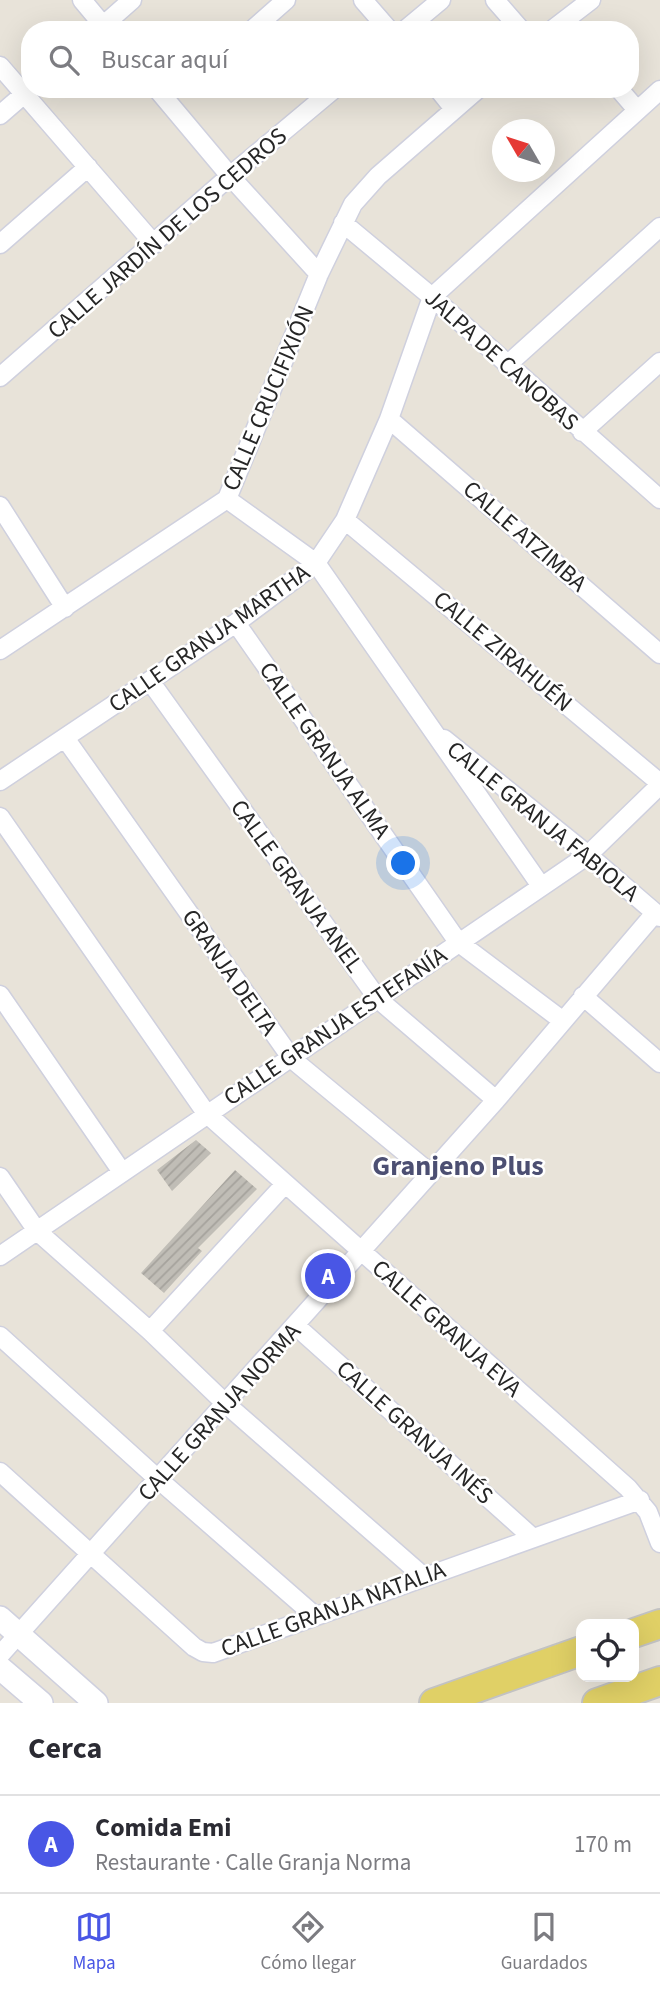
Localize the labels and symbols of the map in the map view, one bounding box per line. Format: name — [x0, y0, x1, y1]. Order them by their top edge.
street label: CALLE JARDÍN DE LOS CEDROS — [40, 119, 295, 347]
north arrow — [492, 119, 555, 182]
street label: JALPA DE CANOBAS — [417, 281, 587, 439]
street label: CALLE CRUCIFIXIÓN — [214, 300, 323, 496]
street label: CALLE ATZIMBA — [455, 472, 595, 600]
street label: CALLE GRANJA MARTHA — [101, 555, 317, 721]
street label: CALLE ZIRAHUÉN — [425, 582, 580, 720]
street label: CALLE GRANJA ALMA — [250, 655, 399, 846]
street label: CALLE GRANJA FABIOLA — [439, 733, 647, 910]
street label: CALLE GRANJA ANEL — [222, 792, 372, 980]
your location — [386, 846, 420, 880]
street label: GRANJA DELTA — [173, 902, 286, 1043]
street label: CALLE GRANJA ESTEFANÍA — [216, 938, 454, 1114]
district label: Granjeno Plus — [372, 1146, 544, 1186]
pin: A — [305, 1250, 351, 1302]
street label: CALLE GRANJA EVA — [364, 1251, 530, 1405]
street label: CALLE GRANJA NORMA — [130, 1315, 309, 1509]
street label: CALLE GRANJA INÉS — [328, 1352, 501, 1513]
street label: CALLE GRANJA NATALIA — [216, 1553, 450, 1666]

